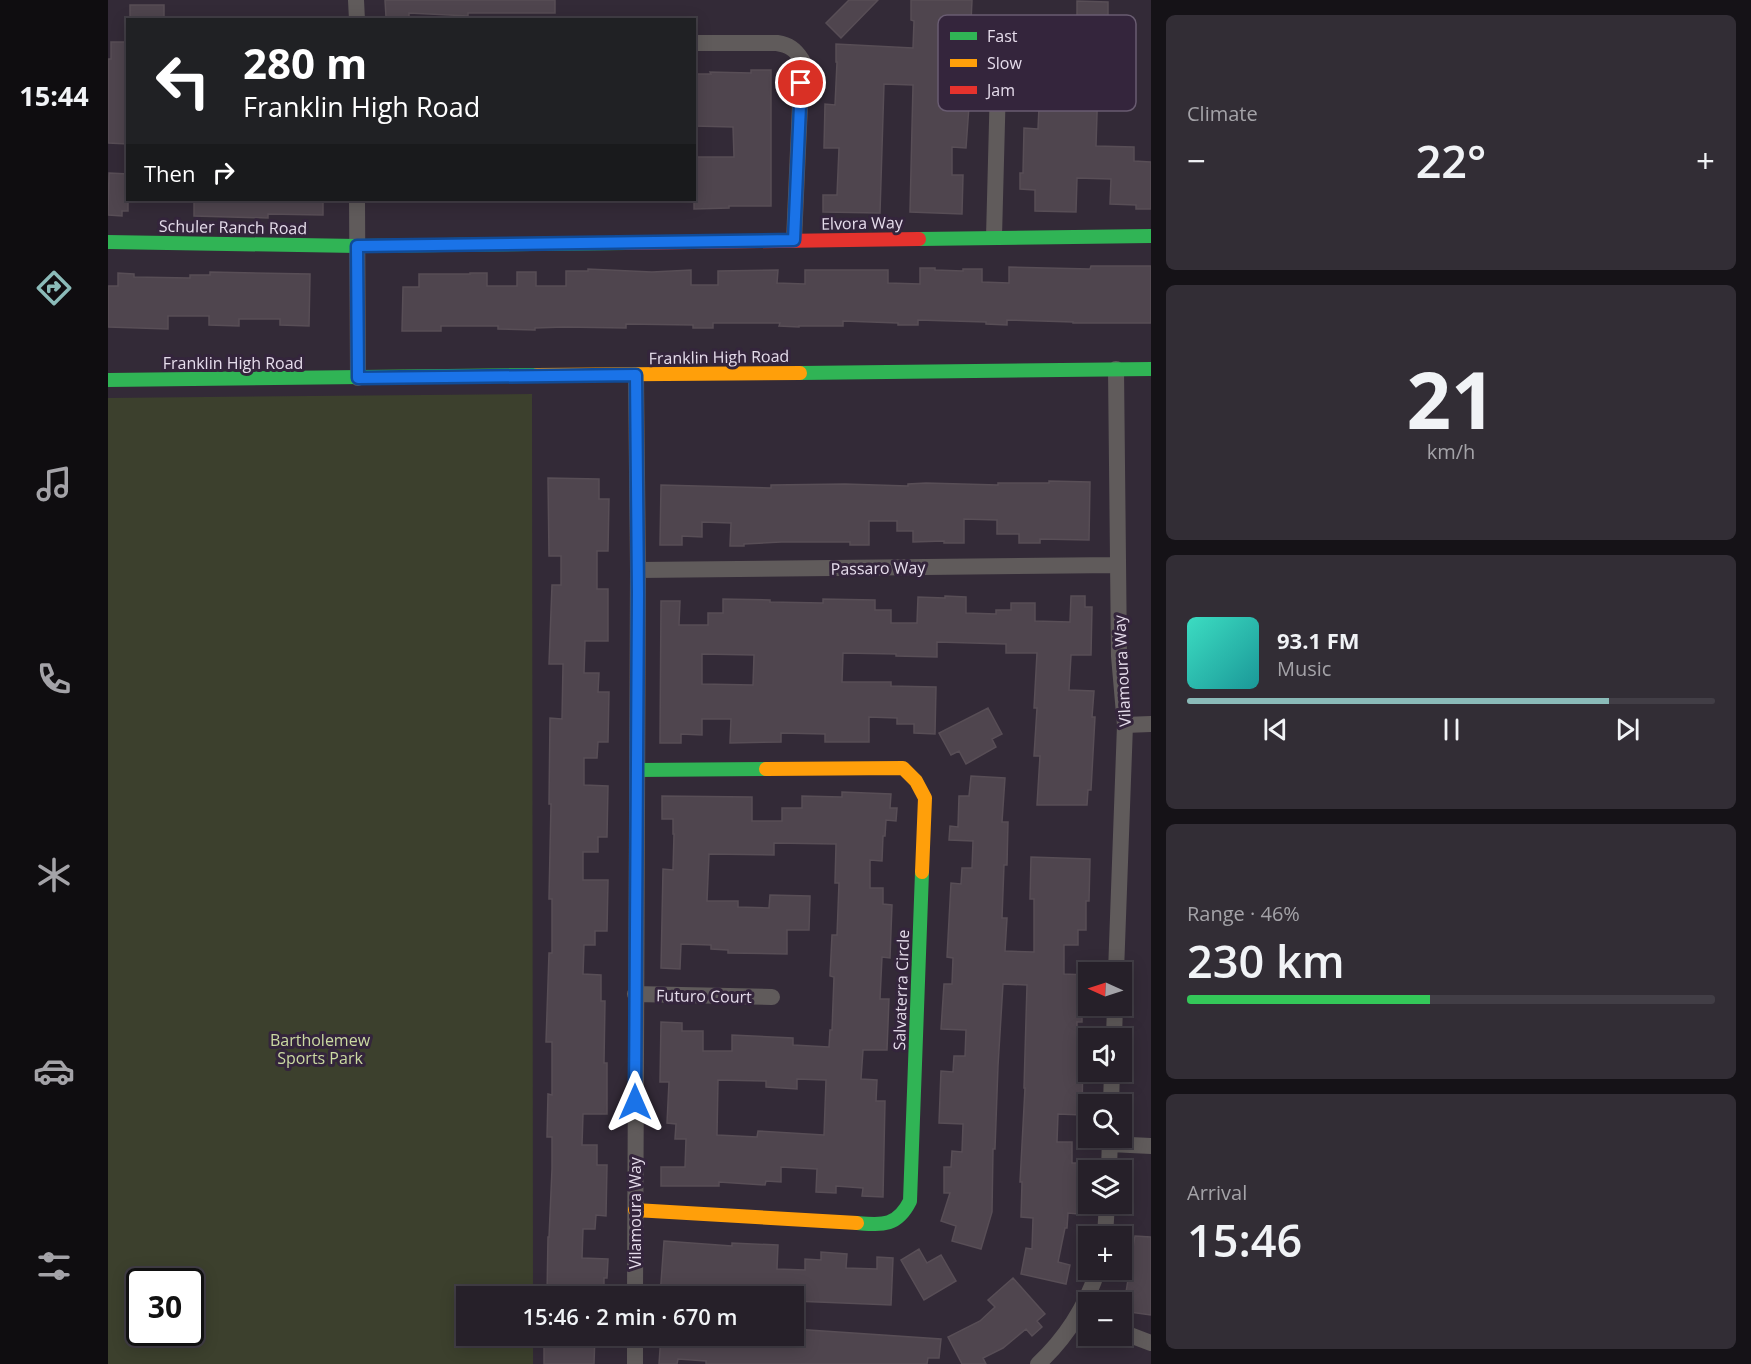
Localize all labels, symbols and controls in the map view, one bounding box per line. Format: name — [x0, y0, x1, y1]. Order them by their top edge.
legend — [938, 15, 1136, 111]
text: Fast — [987, 25, 1018, 47]
text: 280 m — [243, 34, 367, 91]
icon: left — [144, 42, 222, 120]
text: Slow — [987, 52, 1022, 74]
pin — [775, 57, 826, 108]
icon: arrive — [784, 66, 817, 99]
text: 15:44 — [19, 77, 89, 114]
text: Jam — [985, 79, 1015, 101]
text: Franklin High Road — [243, 88, 480, 125]
text: Climate — [1187, 100, 1258, 127]
text: 22° — [1416, 130, 1486, 191]
text: − — [1187, 138, 1206, 183]
text: + — [1696, 138, 1715, 183]
icon: right — [207, 156, 240, 189]
text: Then — [144, 158, 195, 188]
street label: Elvora Way — [821, 211, 904, 235]
street label: Schuler Ranch Road — [159, 215, 307, 239]
icon: directions — [33, 267, 75, 309]
street label: Franklin High Road — [649, 345, 789, 369]
text: 21 — [1406, 346, 1496, 452]
street label: Franklin High Road — [163, 352, 303, 374]
text: km/h — [1427, 438, 1475, 465]
icon: music — [33, 463, 75, 505]
street label: Passaro Way — [830, 556, 926, 580]
street label: Vilamoura Way — [1108, 614, 1136, 728]
text: 93.1 FM — [1277, 625, 1360, 655]
text: Music — [1277, 655, 1331, 682]
icon: phone — [33, 658, 75, 700]
icon: previous — [1259, 713, 1292, 746]
icon: pause — [1435, 713, 1468, 746]
icon: next — [1611, 713, 1644, 746]
icon: climate — [33, 854, 75, 896]
text: Range · 46% — [1187, 900, 1300, 927]
street label: Salvaterra Circle — [888, 929, 914, 1051]
text: 230 km — [1187, 930, 1345, 991]
north arrow — [1078, 962, 1132, 1016]
map controls — [1078, 962, 1132, 1346]
street label: Futuro Court — [656, 984, 752, 1008]
button: sound — [1078, 1028, 1132, 1082]
park label: Bartholemew Sports Park — [270, 1029, 371, 1069]
icon: car — [33, 1050, 75, 1092]
position arrow — [603, 1070, 667, 1134]
button: search — [1078, 1094, 1132, 1148]
street label: Vilamoura Way — [624, 1156, 646, 1269]
button: layers — [1078, 1160, 1132, 1214]
text: Arrival — [1187, 1179, 1247, 1206]
text: 15:46 — [1187, 1209, 1302, 1270]
button: + — [1078, 1226, 1132, 1280]
icon: filters — [33, 1245, 75, 1287]
speed limit sign: 30 — [126, 1268, 204, 1346]
button: − — [1078, 1292, 1132, 1346]
text: 15:46 · 2 min · 670 m — [522, 1301, 738, 1331]

